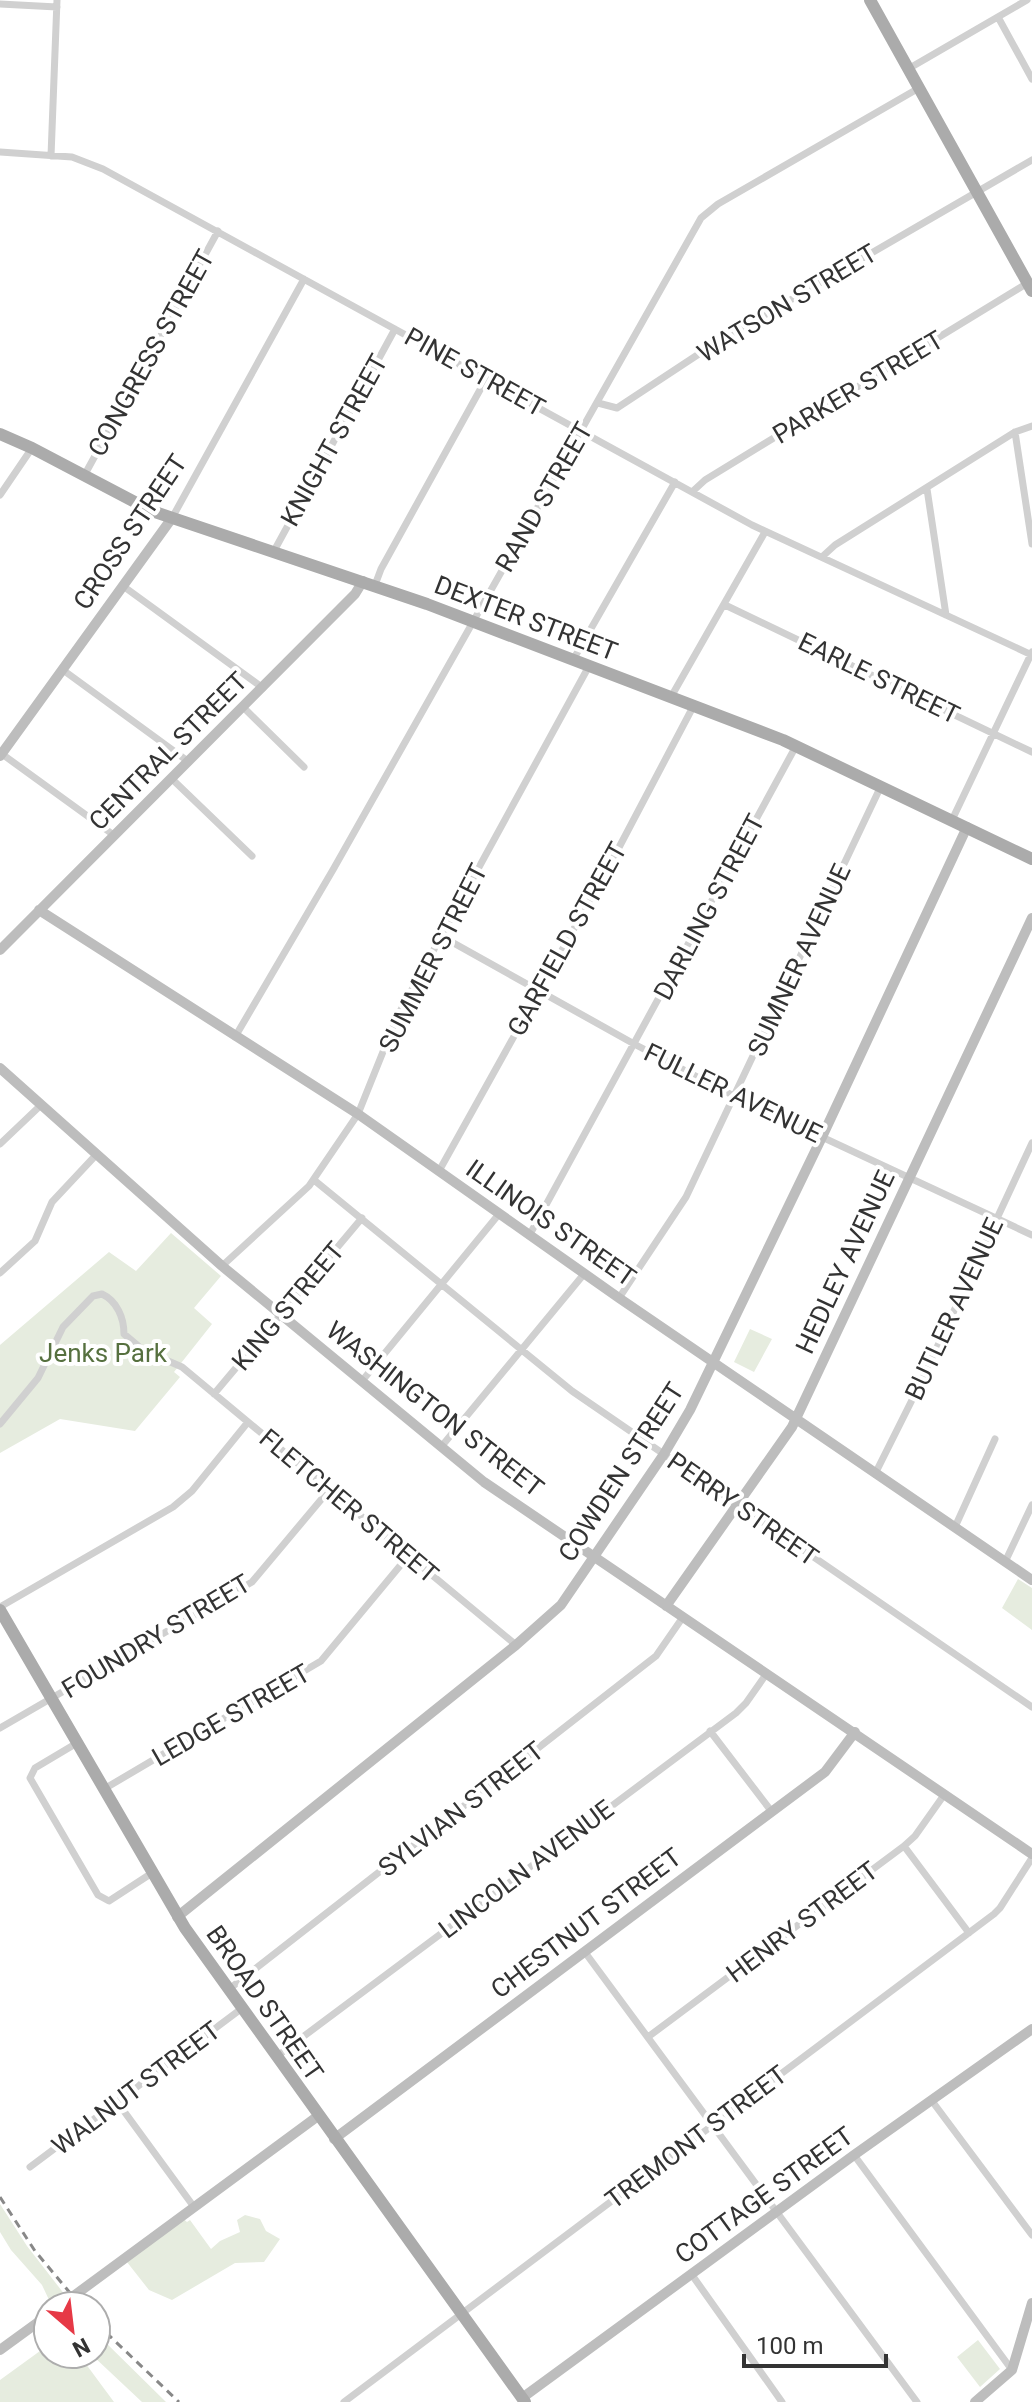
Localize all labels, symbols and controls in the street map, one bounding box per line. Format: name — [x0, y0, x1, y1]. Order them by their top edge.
street label: WATSON STREET — [692, 238, 882, 368]
street label: CONGRESS STREET — [82, 244, 220, 462]
street label: PINE STREET — [400, 321, 550, 423]
street label: PARKER STREET — [767, 324, 949, 450]
street label: KNIGHT STREET — [274, 349, 394, 531]
street label: RAND STREET — [489, 417, 599, 577]
street label: CROSS STREET — [67, 449, 193, 615]
street label: DEXTER STREET — [430, 569, 622, 667]
street label: EARLE STREET — [794, 626, 964, 730]
street label: CENTRAL STREET — [83, 666, 253, 836]
street label: DARLING STREET — [647, 809, 771, 1005]
street label: GARFIELD STREET — [501, 837, 633, 1041]
street label: SUMMER STREET — [373, 859, 493, 1057]
street label: SUMNER AVENUE — [741, 859, 857, 1061]
street label: FULLER AVENUE — [639, 1037, 827, 1149]
street label: ILLINOIS STREET — [461, 1153, 641, 1293]
street label: HEDLEY AVENUE — [789, 1166, 901, 1358]
street label: BUTLER AVENUE — [899, 1213, 1009, 1405]
street label: KING STREET — [226, 1236, 350, 1376]
street label: WASHINGTON STREET — [321, 1315, 549, 1503]
park label: Jenks Park — [39, 1338, 168, 1368]
street label: COWDEN STREET — [552, 1377, 690, 1567]
street label: FLETCHER STREET — [254, 1423, 444, 1589]
street label: PERRY STREET — [662, 1446, 824, 1572]
street label: FOUNDRY STREET — [56, 1568, 256, 1704]
street label: LEDGE STREET — [147, 1658, 315, 1772]
street label: SYLVIAN STREET — [373, 1735, 549, 1883]
street label: LINCOLN AVENUE — [433, 1794, 619, 1944]
street label: CHESTNUT STREET — [485, 1842, 687, 2004]
street label: HENRY STREET — [720, 1855, 884, 1989]
street label: BROAD STREET — [200, 1920, 330, 2086]
street label: WALNUT STREET — [46, 2015, 226, 2161]
street label: TREMONT STREET — [600, 2059, 792, 2215]
street label: COTTAGE STREET — [669, 2120, 859, 2270]
north arrow — [32, 2290, 112, 2370]
scale bar — [744, 2318, 886, 2368]
text: 100 m — [756, 2332, 823, 2360]
text: N — [68, 2333, 94, 2362]

